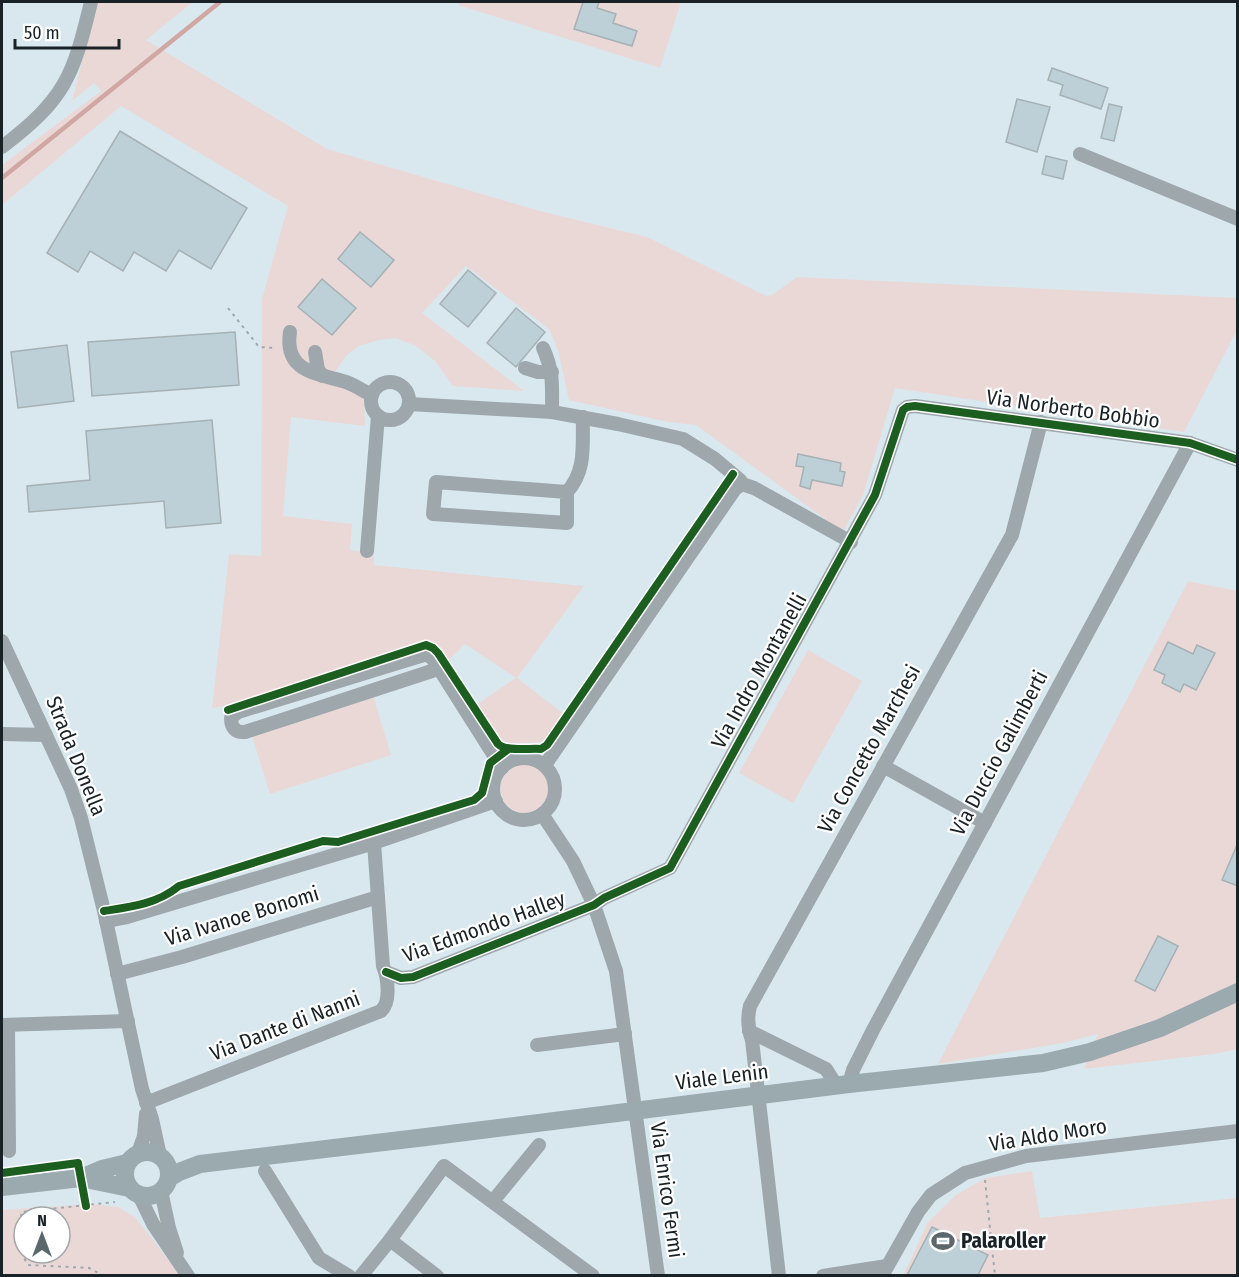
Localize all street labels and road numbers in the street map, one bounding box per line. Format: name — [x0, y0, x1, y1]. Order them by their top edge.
street label: Via Norberto Bobbio — [985, 384, 1161, 434]
street label: Via Indro Montanelli — [706, 589, 812, 753]
street label: Via Concetto Marchesi — [812, 660, 926, 838]
street label: Via Duccio Galimberti — [944, 666, 1054, 840]
street label: Strada Donella — [40, 692, 112, 820]
street label: Via Ivanoe Bonomi — [162, 880, 322, 952]
street label: Via Edmondo Halley — [399, 885, 569, 968]
street label: Via Dante di Nanni — [206, 985, 364, 1067]
street label: Viale Lenin — [674, 1058, 770, 1096]
street label: Via Aldo Moro — [987, 1113, 1109, 1157]
street label: Via Enrico Fermi — [645, 1120, 689, 1260]

